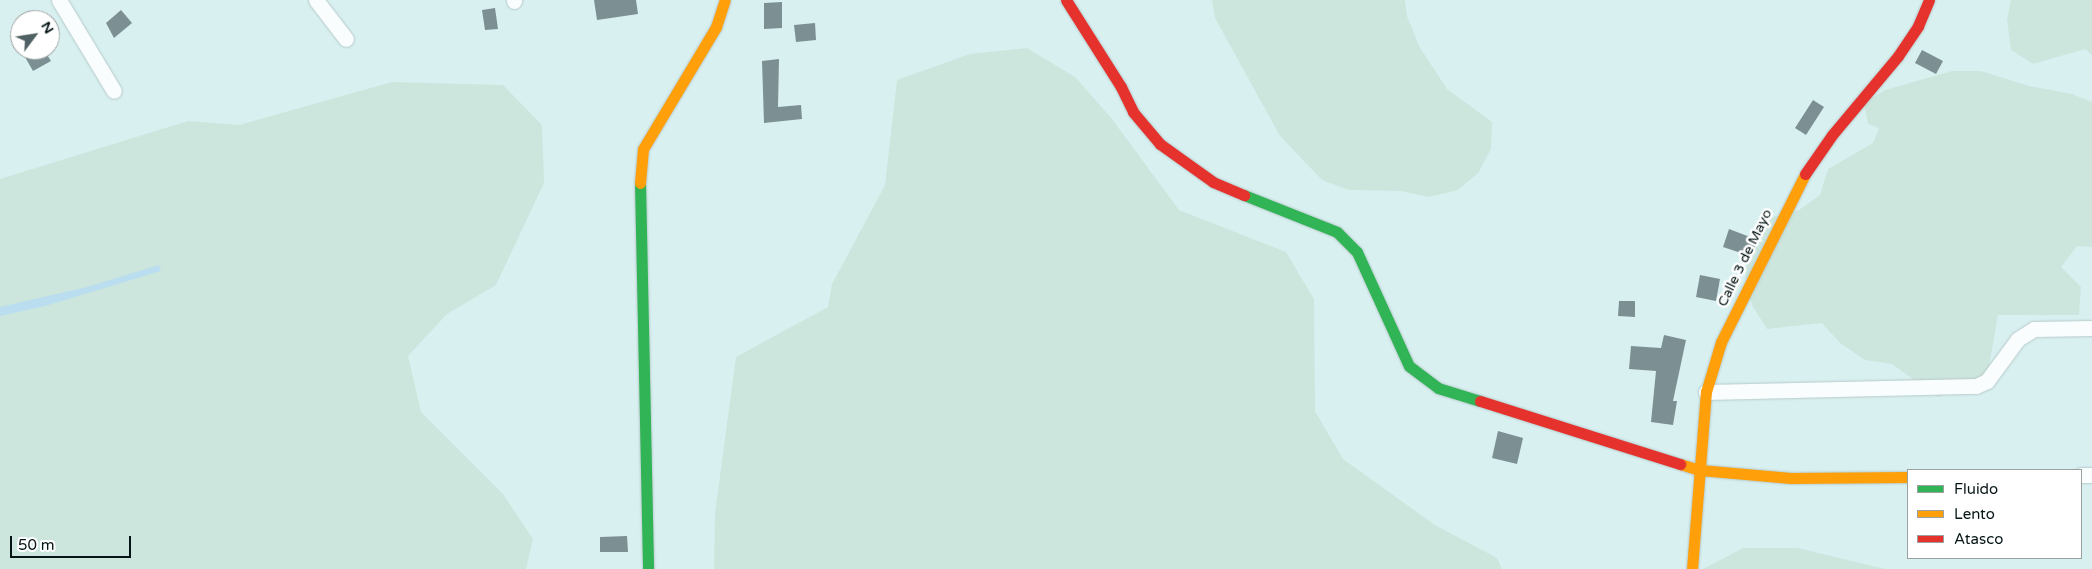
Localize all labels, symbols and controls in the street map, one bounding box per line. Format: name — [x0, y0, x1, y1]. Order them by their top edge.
north arrow — [10, 10, 60, 60]
text: N — [37, 18, 58, 37]
street label: Calle 3 de Mayo — [1714, 207, 1776, 309]
legend — [1907, 469, 2082, 559]
text: Fluido — [1954, 480, 1998, 498]
text: Lento — [1954, 505, 1995, 523]
scale bar — [12, 526, 134, 558]
text: Atasco — [1954, 530, 2003, 548]
text: 50 m — [18, 536, 55, 554]

